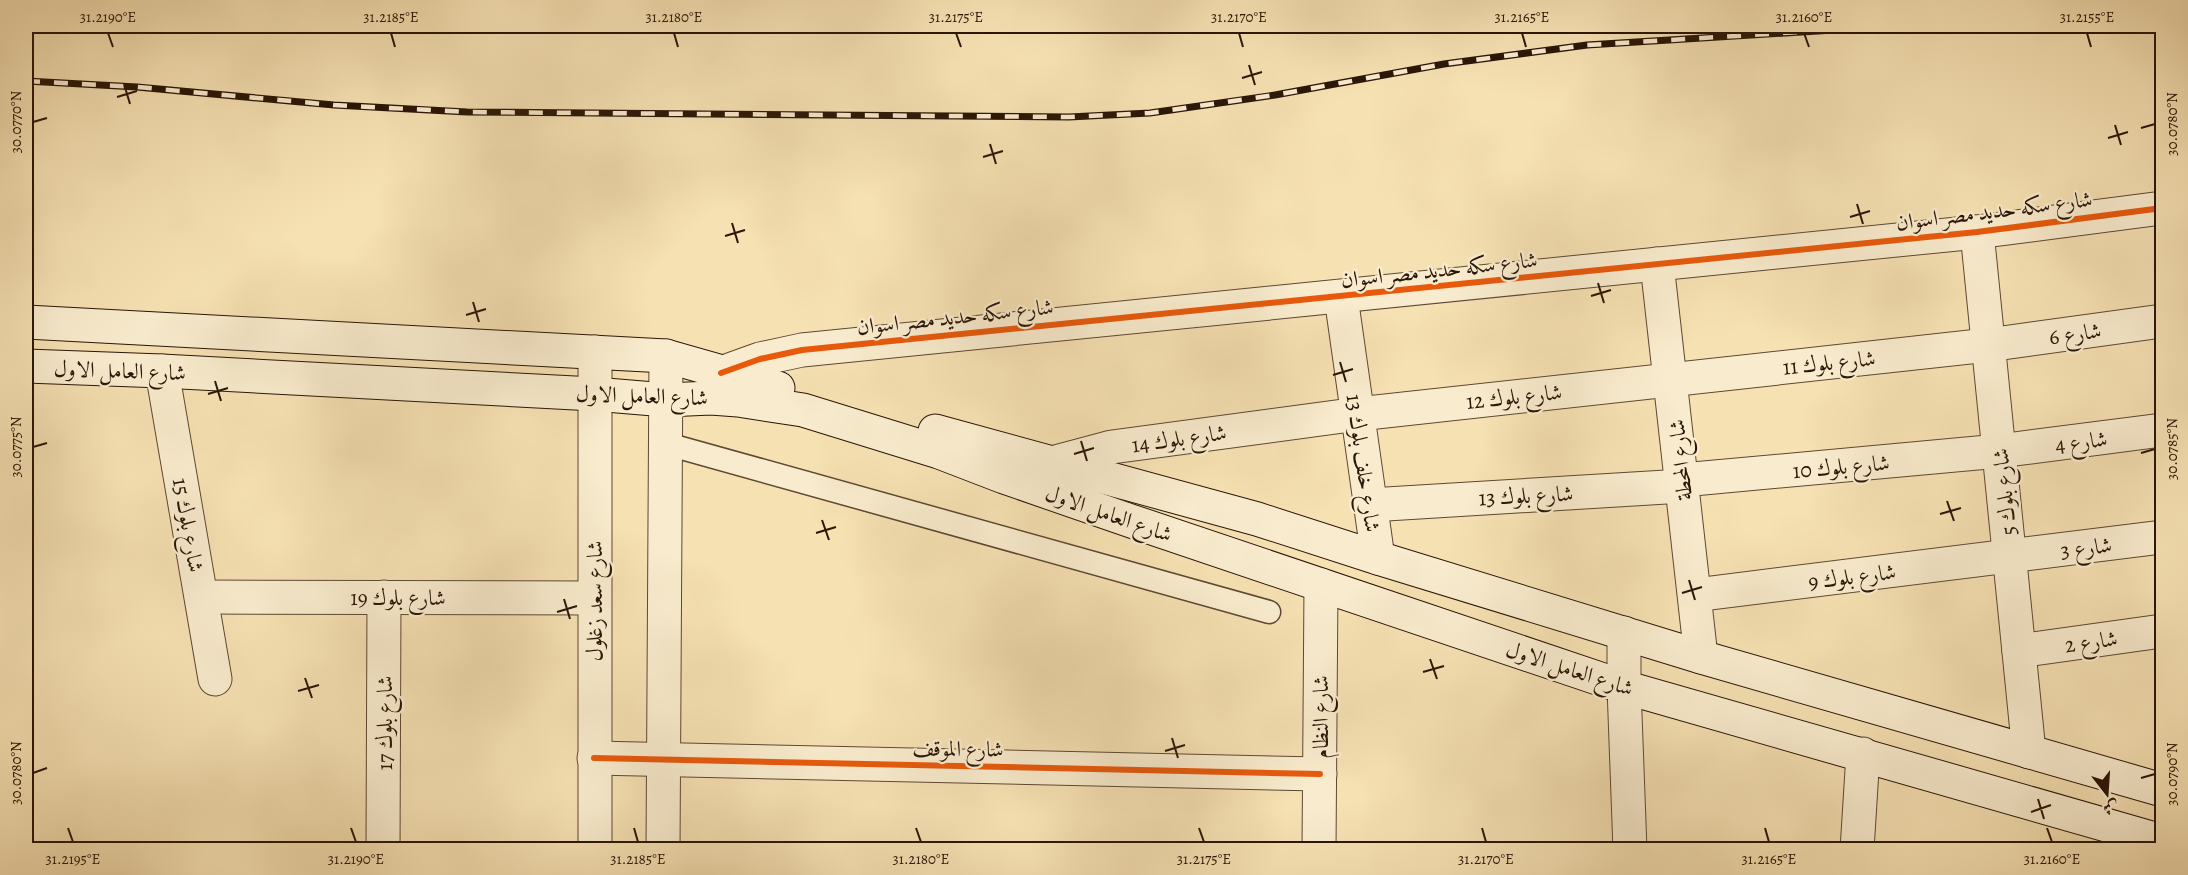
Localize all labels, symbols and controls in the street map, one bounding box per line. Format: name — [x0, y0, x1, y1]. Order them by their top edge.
text: 31.2190°E — [80, 7, 136, 27]
text: 31.2185°E — [363, 7, 419, 27]
text: 31.2180°E — [646, 7, 702, 27]
text: 31.2175°E — [929, 7, 983, 27]
text: 31.2170°E — [1211, 7, 1267, 27]
text: 31.2165°E — [1495, 7, 1549, 27]
text: 31.2160°E — [1776, 7, 1832, 27]
text: 31.2155°E — [2060, 7, 2114, 27]
text: 30.0770°N — [6, 90, 26, 153]
text: 30.0780°N — [2162, 92, 2182, 156]
street label: شارع سكه حديد مصر اسوان — [1894, 184, 2095, 241]
street label: شارع سكه حديد مصر اسوان — [1339, 245, 1539, 298]
street label: شارع سكه حديد مصر اسوان — [855, 292, 1055, 345]
street label: شارع 6 — [2047, 315, 2104, 355]
street label: شارع بلوك 11 — [1781, 343, 1877, 386]
street label: شارع العامل الاول — [53, 354, 187, 391]
street label: شارع بلوك 12 — [1465, 377, 1564, 420]
street label: شارع العامل الاول — [575, 379, 709, 416]
street label: شارع خلف بلوك 13 — [1336, 392, 1388, 534]
text: 30.0775°N — [6, 416, 26, 478]
street label: شارع بلوك 14 — [1130, 417, 1229, 463]
street label: شارع المحطة — [1662, 417, 1703, 502]
text: 30.0785°N — [2162, 418, 2182, 480]
street label: شارع 4 — [2053, 424, 2109, 463]
street label: شارع بلوك 5 — [1985, 446, 2027, 537]
street label: شارع بلوك 10 — [1791, 448, 1891, 489]
street label: شارع بلوك 15 — [162, 476, 211, 575]
street label: شارع العامل الاول — [1040, 478, 1176, 553]
street label: شارع بلوك 13 — [1478, 479, 1574, 516]
street label: شارع 3 — [2059, 530, 2114, 569]
street label: شارع سعد زغلول — [580, 540, 613, 662]
street label: شارع بلوك 9 — [1807, 557, 1898, 600]
street label: شارع بلوك 19 — [350, 583, 446, 616]
street label: شارع 2 — [2063, 623, 2120, 664]
street label: شارع العامل الاول — [1501, 634, 1637, 707]
street label: شارع النظام — [1306, 675, 1340, 759]
street label: شارع بلوك 17 — [370, 676, 403, 770]
street label: شارع الموقف — [912, 733, 1004, 768]
text: 30.0780°N — [6, 741, 26, 805]
text: 30.0790°N — [2162, 742, 2182, 806]
north arrow — [2077, 764, 2137, 824]
text: ش — [2100, 795, 2122, 820]
text: 31.2195°E — [46, 849, 100, 869]
text: 31.2190°E — [328, 849, 384, 869]
text: 31.2185°E — [610, 849, 666, 869]
text: 31.2180°E — [893, 849, 949, 869]
text: 31.2175°E — [1177, 849, 1231, 869]
text: 31.2170°E — [1458, 849, 1514, 869]
text: 31.2165°E — [1742, 849, 1796, 869]
text: 31.2160°E — [2024, 849, 2080, 869]

